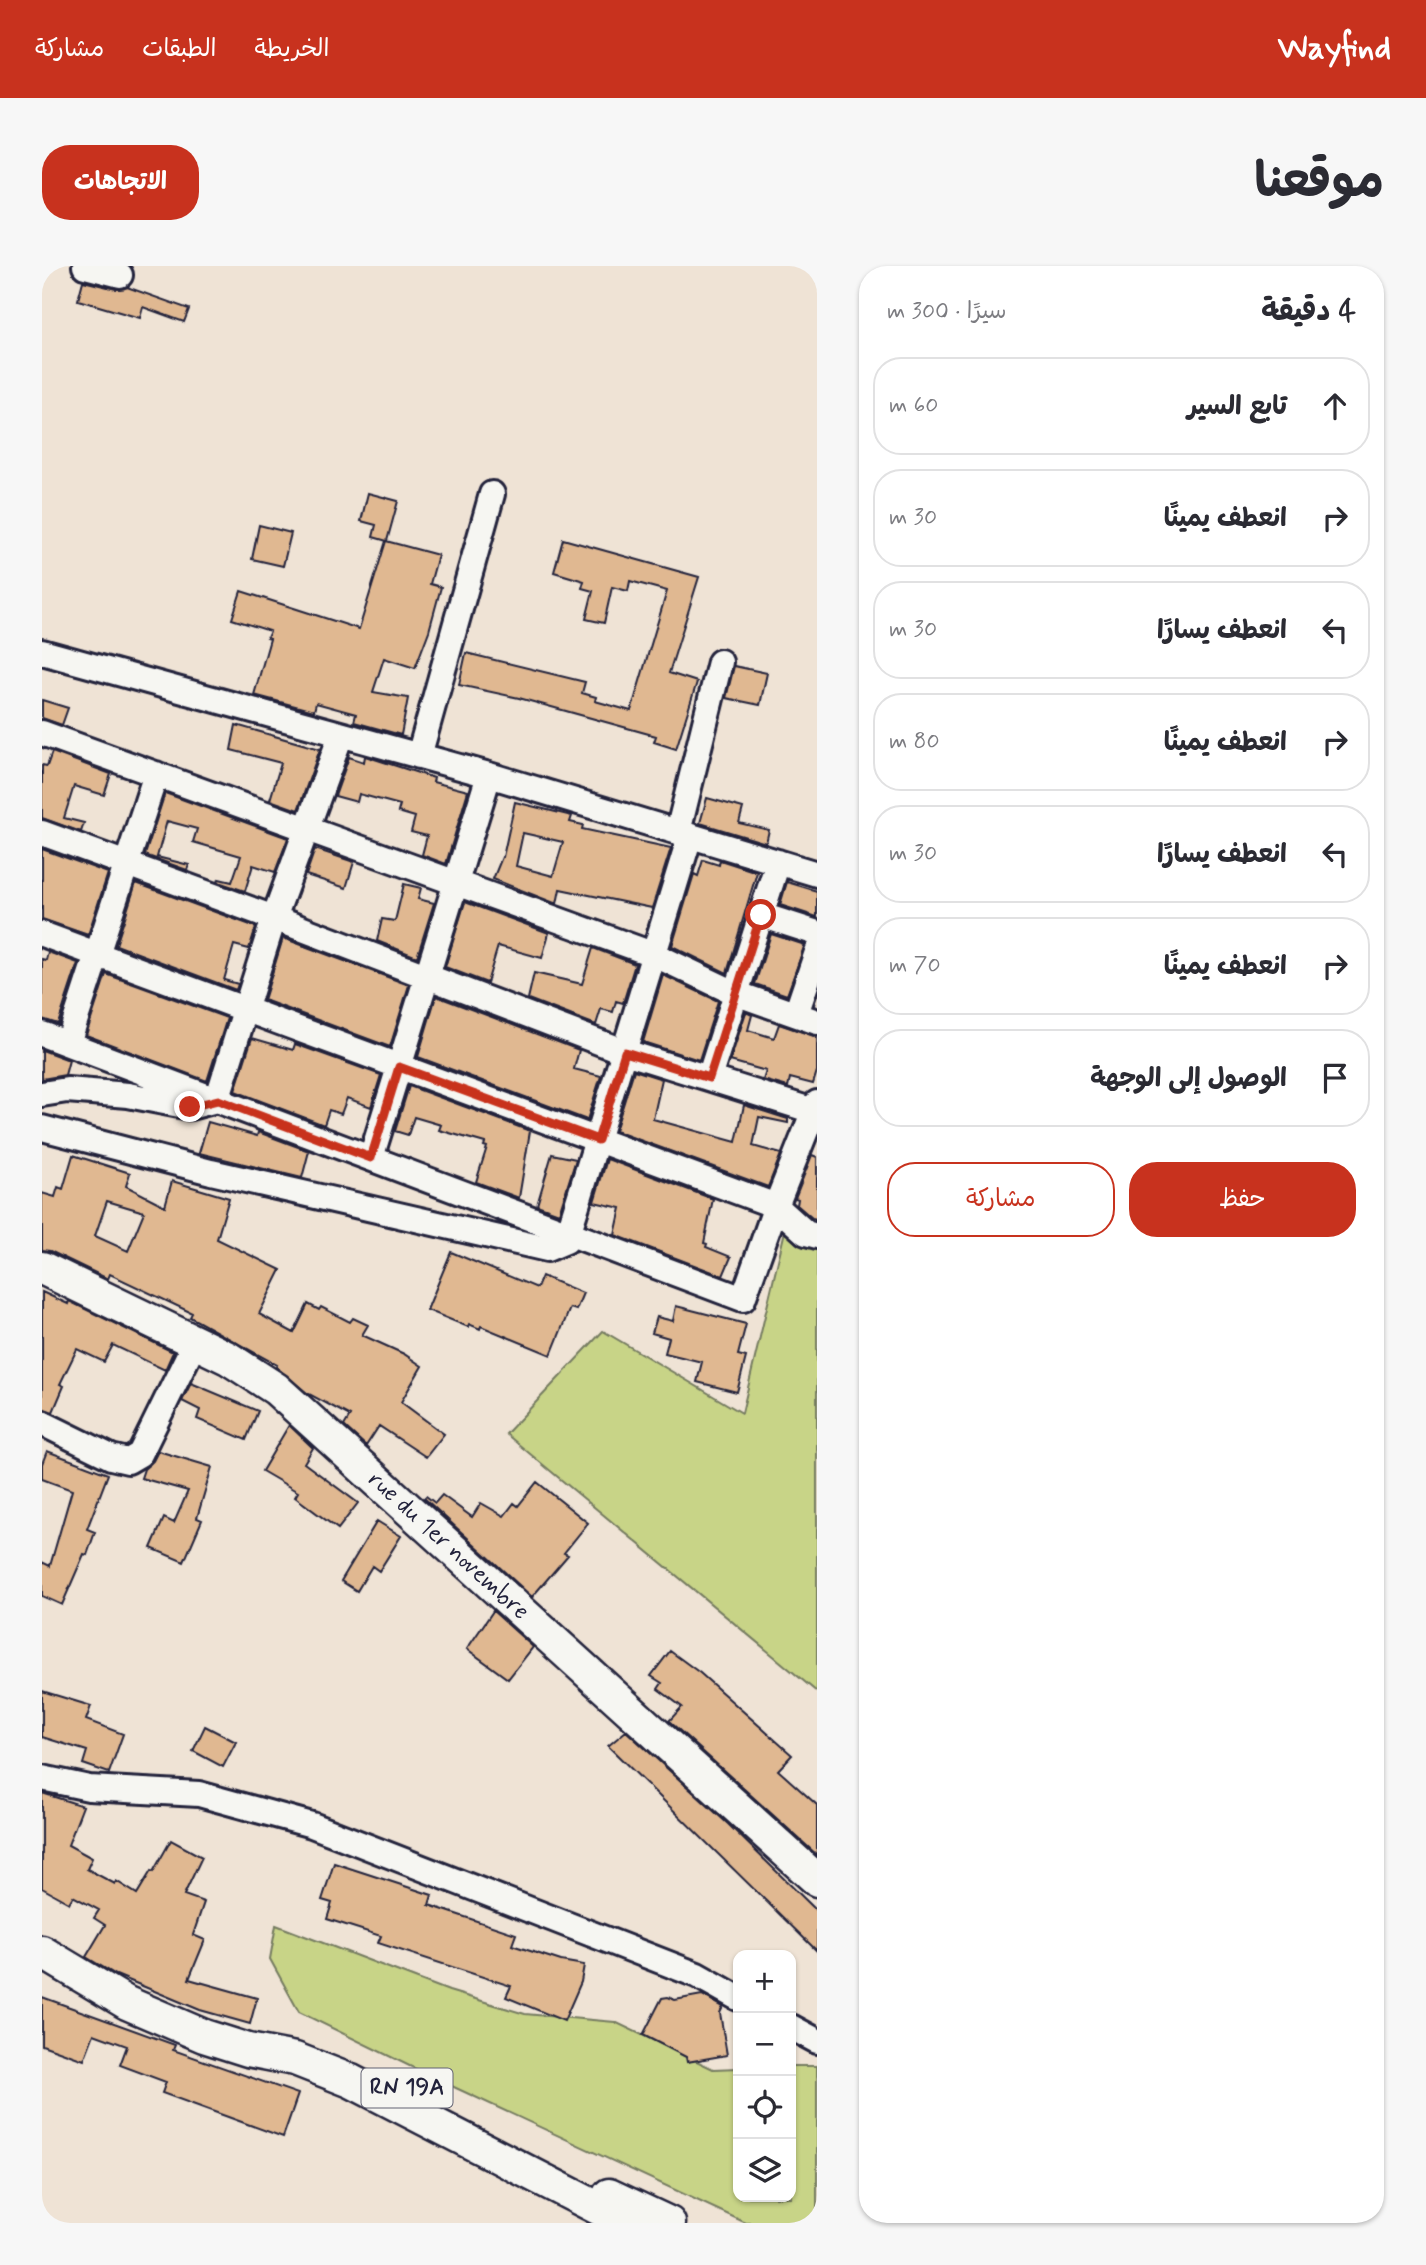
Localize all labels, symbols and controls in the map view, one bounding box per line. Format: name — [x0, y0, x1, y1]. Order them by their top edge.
text: Wayfind — [1278, 27, 1391, 71]
text: مشاركة — [35, 34, 104, 65]
text: الطبقات — [142, 34, 217, 65]
text: الخريطة — [255, 34, 329, 65]
button: الاتجاهات — [42, 145, 199, 220]
text: موقعنا — [1254, 150, 1384, 215]
text: 4 دقيقة — [1261, 292, 1356, 331]
text: سيرًا · 300 m — [887, 297, 1007, 327]
icon: ahead — [1316, 387, 1354, 425]
text: تابع السير — [1187, 390, 1287, 424]
text: 60 m — [889, 391, 938, 421]
icon: right — [1316, 499, 1354, 537]
text: انعطف يمينًا — [1164, 502, 1287, 536]
text: 30 m — [889, 503, 937, 533]
icon: left — [1316, 611, 1354, 649]
text: انعطف يسارًا — [1157, 614, 1287, 648]
text: 30 m — [889, 615, 937, 645]
icon: right — [1316, 723, 1354, 761]
text: انعطف يمينًا — [1164, 726, 1287, 760]
text: 80 m — [889, 727, 940, 757]
icon: left — [1316, 835, 1354, 873]
text: انعطف يسارًا — [1157, 838, 1287, 872]
text: 30 m — [889, 839, 937, 869]
route start — [745, 899, 776, 930]
icon: right — [1316, 947, 1354, 985]
text: انعطف يمينًا — [1164, 950, 1287, 984]
text: 70 m — [889, 951, 941, 981]
icon: arrive — [1316, 1059, 1354, 1097]
text: الوصول إلى الوجهة — [1090, 1062, 1287, 1096]
route end — [174, 1091, 205, 1122]
button: مشاركة — [887, 1162, 1115, 1237]
button: حفظ — [1129, 1162, 1356, 1237]
street label: rue du 1er novembre — [361, 1465, 536, 1627]
map controls — [733, 1950, 796, 2202]
button: + — [733, 1950, 796, 2013]
button: − — [733, 2013, 796, 2076]
road number: RN 19A — [362, 2068, 452, 2108]
button: locate — [733, 2076, 796, 2139]
button: layers — [733, 2139, 796, 2202]

